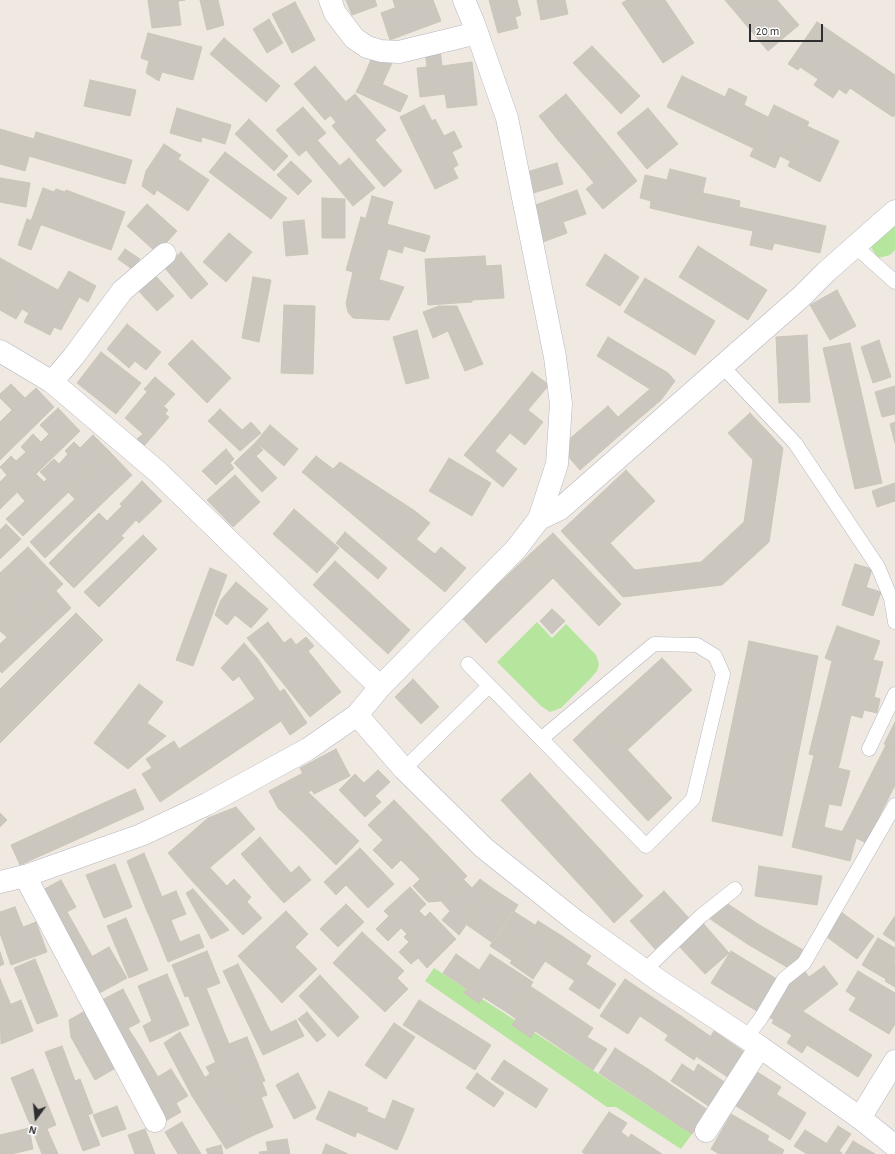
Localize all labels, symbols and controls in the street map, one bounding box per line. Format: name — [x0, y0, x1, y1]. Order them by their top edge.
scale bar — [751, 16, 825, 42]
text: 20 m — [756, 25, 779, 37]
north arrow — [16, 1098, 56, 1138]
text: N — [28, 1124, 38, 1136]

